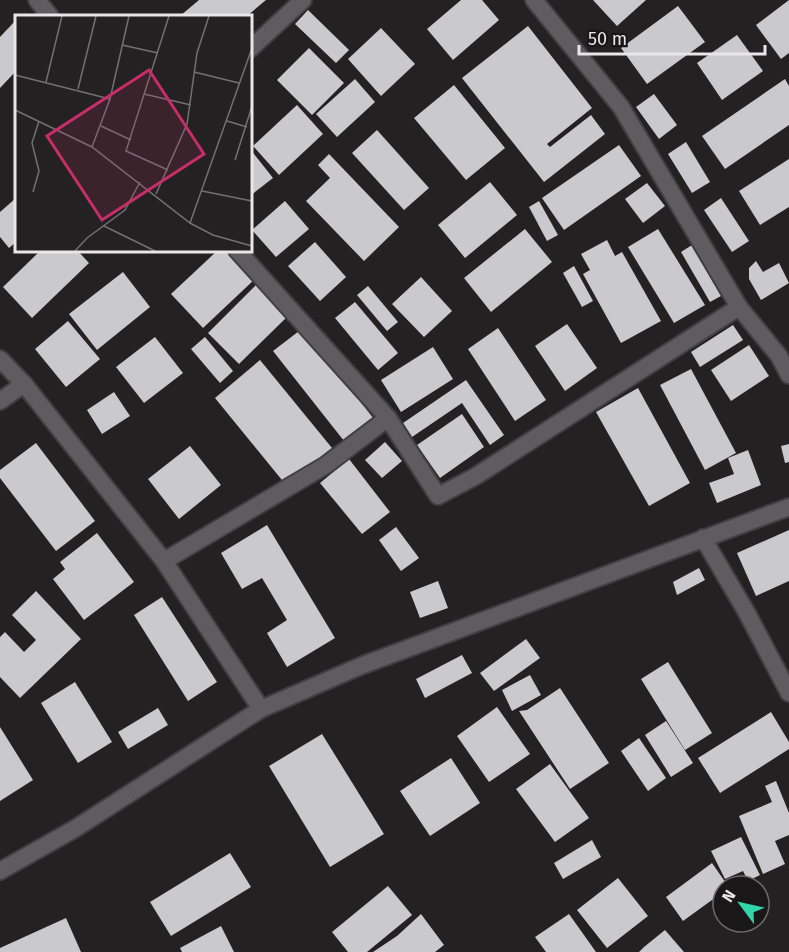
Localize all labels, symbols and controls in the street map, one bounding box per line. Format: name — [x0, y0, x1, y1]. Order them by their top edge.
inset map — [15, 15, 252, 252]
scale bar — [579, 18, 765, 56]
text: 50 m — [588, 28, 627, 50]
north arrow — [711, 874, 771, 934]
text: N — [718, 886, 740, 906]

